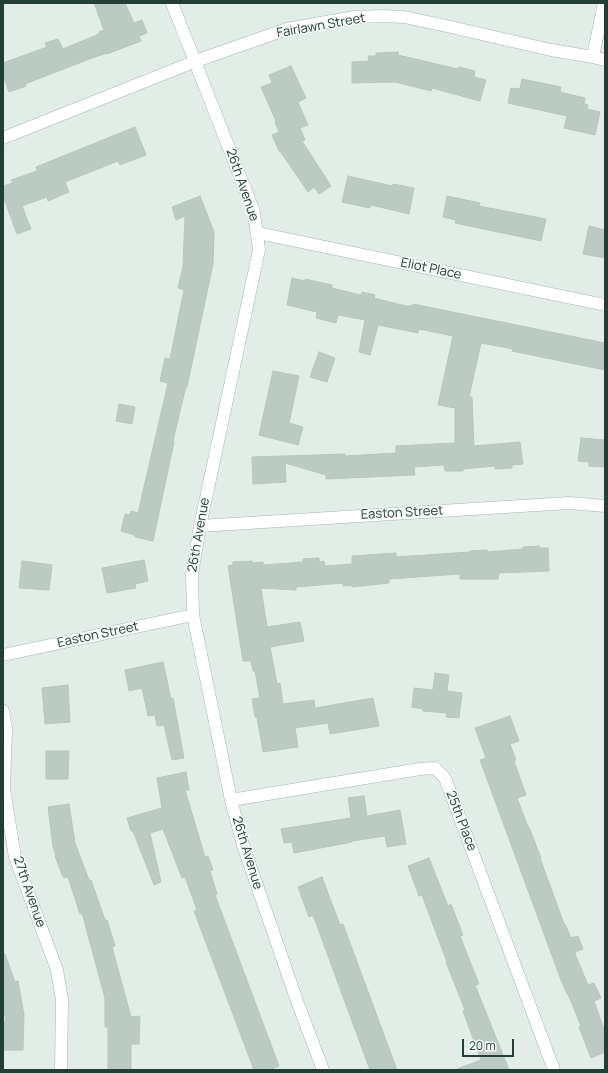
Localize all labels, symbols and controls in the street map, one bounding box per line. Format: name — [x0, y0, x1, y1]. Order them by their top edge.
street label: Fairlawn Street — [275, 11, 367, 41]
street label: 26th Avenue — [222, 147, 262, 223]
street label: Eliot Place — [399, 255, 463, 283]
street label: 26th Avenue — [185, 496, 213, 574]
street label: Easton Street — [360, 503, 444, 523]
street label: Easton Street — [56, 619, 140, 651]
street label: 25th Place — [442, 789, 480, 853]
street label: 26th Avenue — [229, 815, 265, 891]
street label: 27th Avenue — [10, 854, 48, 930]
scale bar — [464, 1031, 516, 1057]
text: 20 m — [469, 1037, 496, 1054]

